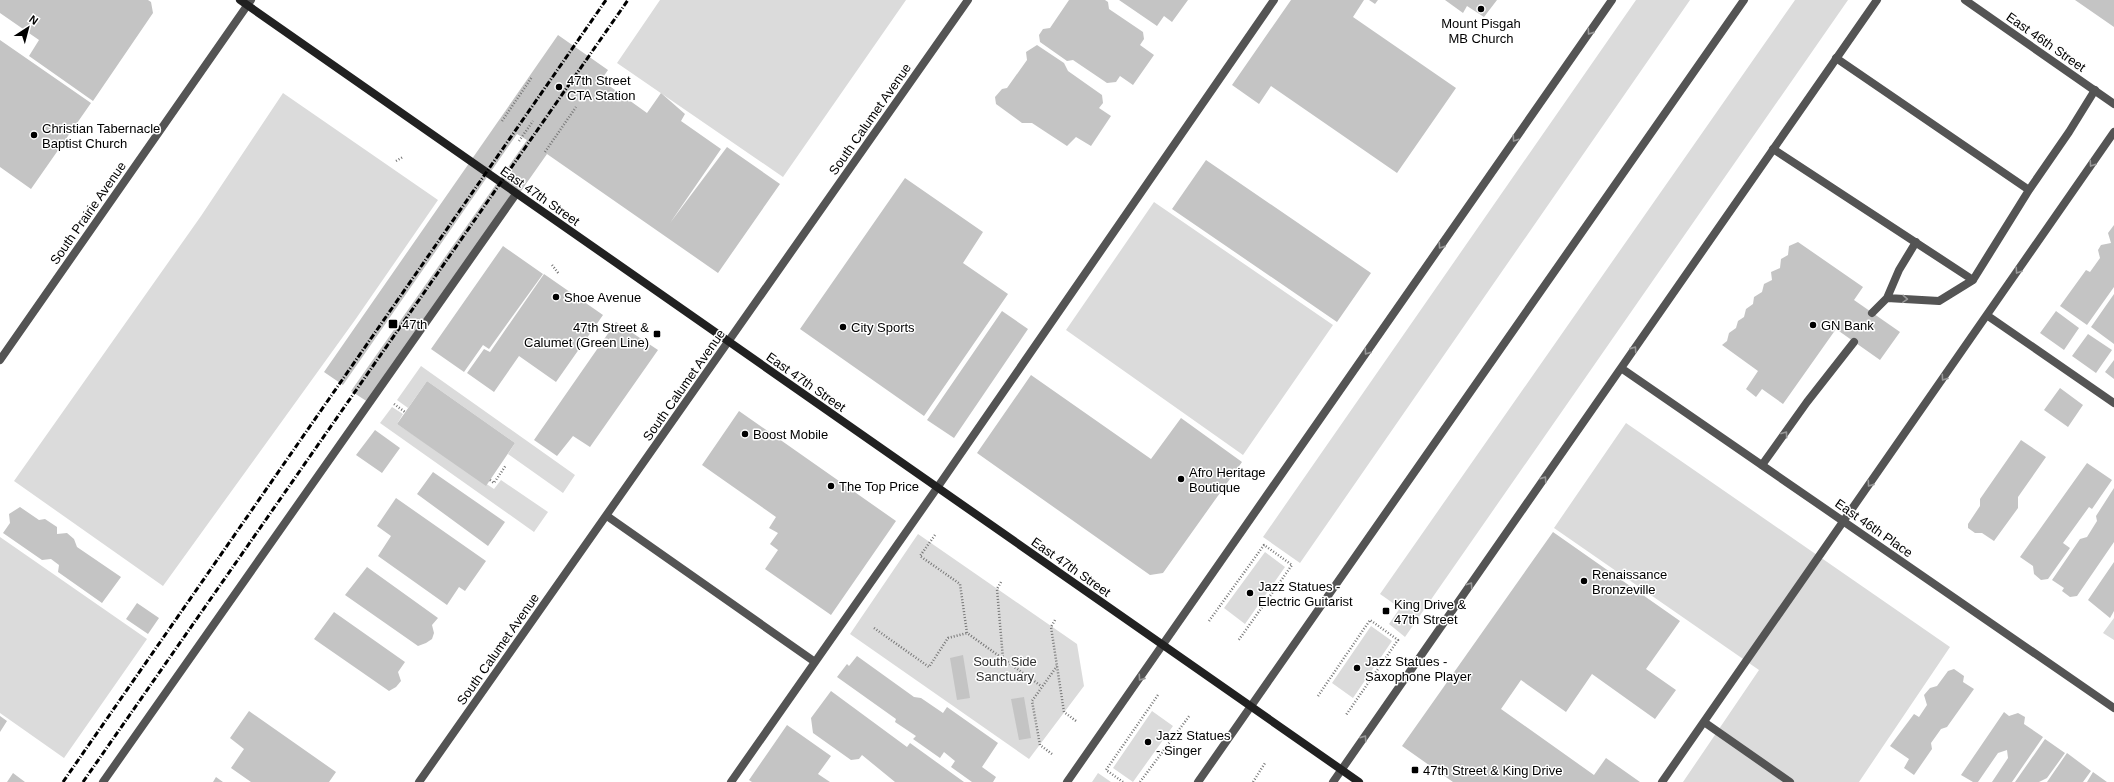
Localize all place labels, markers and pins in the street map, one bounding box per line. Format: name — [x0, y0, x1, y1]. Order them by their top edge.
marker: Mount Pisgah MB Church — [1476, 4, 1486, 14]
place label: Mount Pisgah MB Church — [1441, 16, 1521, 46]
place label: 47th Street CTA Station — [567, 73, 635, 103]
marker: 47th Street CTA Station — [554, 82, 564, 92]
place label: Christian Tabernacle Baptist Church — [42, 121, 160, 151]
marker: Christian Tabernacle Baptist Church — [29, 130, 39, 140]
place label: Shoe Avenue — [564, 290, 641, 305]
marker: Shoe Avenue — [551, 292, 561, 302]
place label: 47th — [402, 317, 427, 332]
marker: 47th — [387, 318, 399, 330]
place label: GN Bank — [1821, 318, 1874, 333]
place label: 47th Street & Calumet (Green Line) — [524, 320, 649, 350]
place label: City Sports — [851, 320, 915, 335]
marker: GN Bank — [1808, 320, 1818, 330]
marker: City Sports — [838, 322, 848, 332]
marker: 47th Street & Calumet (Green Line) — [652, 329, 662, 339]
place label: Boost Mobile — [753, 427, 828, 442]
marker: Boost Mobile — [740, 429, 750, 439]
place label: Afro Heritage Boutique — [1189, 465, 1266, 495]
marker: Afro Heritage Boutique — [1176, 474, 1186, 484]
place label: The Top Price — [839, 479, 919, 494]
marker: The Top Price — [826, 481, 836, 491]
place label: Renaissance Bronzeville — [1592, 567, 1667, 597]
marker: Renaissance Bronzeville — [1579, 576, 1589, 586]
place label: Jazz Statues - Electric Guitarist — [1258, 579, 1353, 609]
marker: Jazz Statues - Electric Guitarist — [1245, 588, 1255, 598]
place label: King Drive & 47th Street — [1394, 597, 1467, 627]
marker: King Drive & 47th Street — [1381, 606, 1391, 616]
place label: Jazz Statues - Saxophone Player — [1365, 654, 1472, 684]
marker: Jazz Statues - Saxophone Player — [1352, 663, 1362, 673]
place label: Jazz Statues - Singer — [1156, 728, 1231, 758]
marker: Jazz Statues - Singer — [1143, 737, 1153, 747]
place label: 47th Street & King Drive — [1423, 763, 1562, 778]
marker: 47th Street & King Drive — [1410, 765, 1420, 775]

